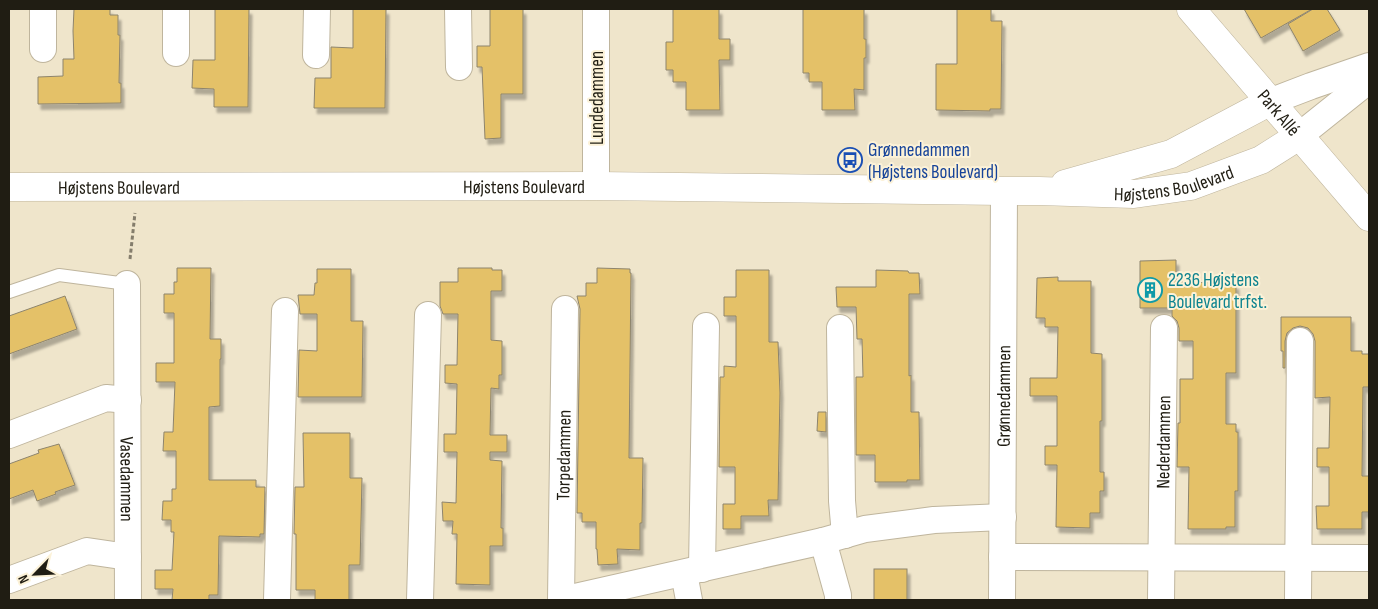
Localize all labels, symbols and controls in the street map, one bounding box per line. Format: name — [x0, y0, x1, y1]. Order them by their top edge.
street label: Lundedammen — [586, 51, 609, 145]
street label: Park Allé — [1252, 85, 1305, 141]
place label: Grønnedammen (Højstens Boulevard) — [868, 139, 998, 184]
bus stop icon: Grønnedammen (Højstens Boulevard) — [837, 147, 863, 173]
street label: Højstens Boulevard — [1114, 161, 1237, 207]
street label: Højstens Boulevard — [463, 176, 585, 199]
street label: Højstens Boulevard — [58, 177, 180, 200]
place label: 2236 Højstens Boulevard trfst. — [1168, 269, 1267, 314]
building icon: 2236 Højstens Boulevard trfst. — [1137, 277, 1163, 303]
street label: Grønnedammen — [993, 345, 1016, 447]
street label: Nederdammen — [1152, 395, 1176, 489]
street label: Torpedammen — [552, 409, 577, 501]
street label: Vasedammen — [114, 436, 138, 522]
north arrow — [10, 549, 60, 599]
text: N — [14, 572, 33, 586]

